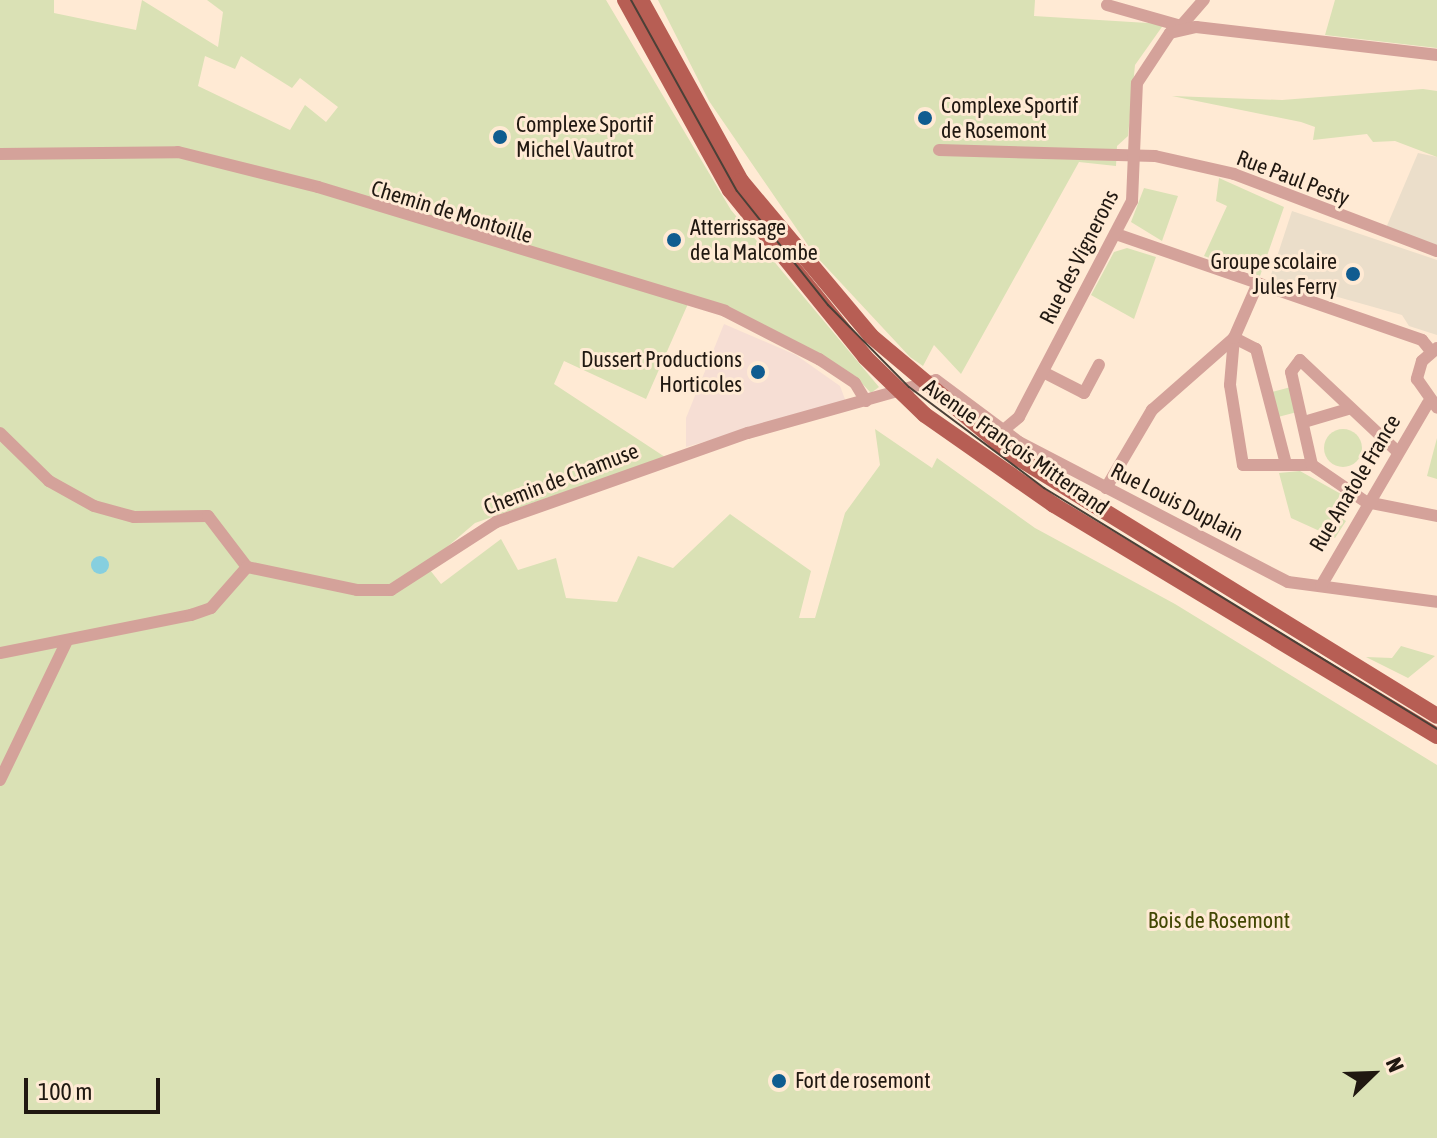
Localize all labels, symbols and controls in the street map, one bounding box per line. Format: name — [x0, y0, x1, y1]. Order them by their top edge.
place label: Complexe Sportif de Rosemont — [941, 92, 1078, 144]
marker: Complexe Sportif de Rosemont — [916, 109, 934, 127]
place label: Complexe Sportif Michel Vautrot — [516, 111, 653, 162]
marker: Complexe Sportif Michel Vautrot — [491, 128, 509, 146]
street label: Rue Paul Pesty — [1233, 144, 1353, 212]
street label: Chemin de Montoille — [368, 175, 536, 249]
street label: Rue des Vignerons — [1034, 185, 1124, 329]
place label: Atterrissage de la Malcombe — [690, 214, 818, 266]
marker: Atterrissage de la Malcombe — [665, 231, 683, 249]
place label: Groupe scolaire Jules Ferry — [1211, 248, 1337, 300]
marker: Groupe scolaire Jules Ferry — [1344, 265, 1362, 283]
place label: Dussert Productions Horticoles — [581, 346, 742, 398]
marker: Dussert Productions Horticoles — [749, 363, 767, 381]
street label: Avenue François Mitterrand — [918, 373, 1114, 521]
street label: Rue Anatole France — [1304, 410, 1406, 556]
street label: Chemin de Chamuse — [480, 437, 642, 521]
street label: Rue Louis Duplain — [1106, 457, 1248, 547]
park label: Bois de Rosemont — [1148, 908, 1290, 934]
north arrow — [1333, 1034, 1413, 1114]
text: N — [1381, 1054, 1410, 1076]
scale bar — [28, 1062, 164, 1112]
place label: Fort de rosemont — [795, 1068, 931, 1094]
marker: Fort de rosemont — [770, 1072, 788, 1090]
text: 100 m — [38, 1078, 92, 1105]

